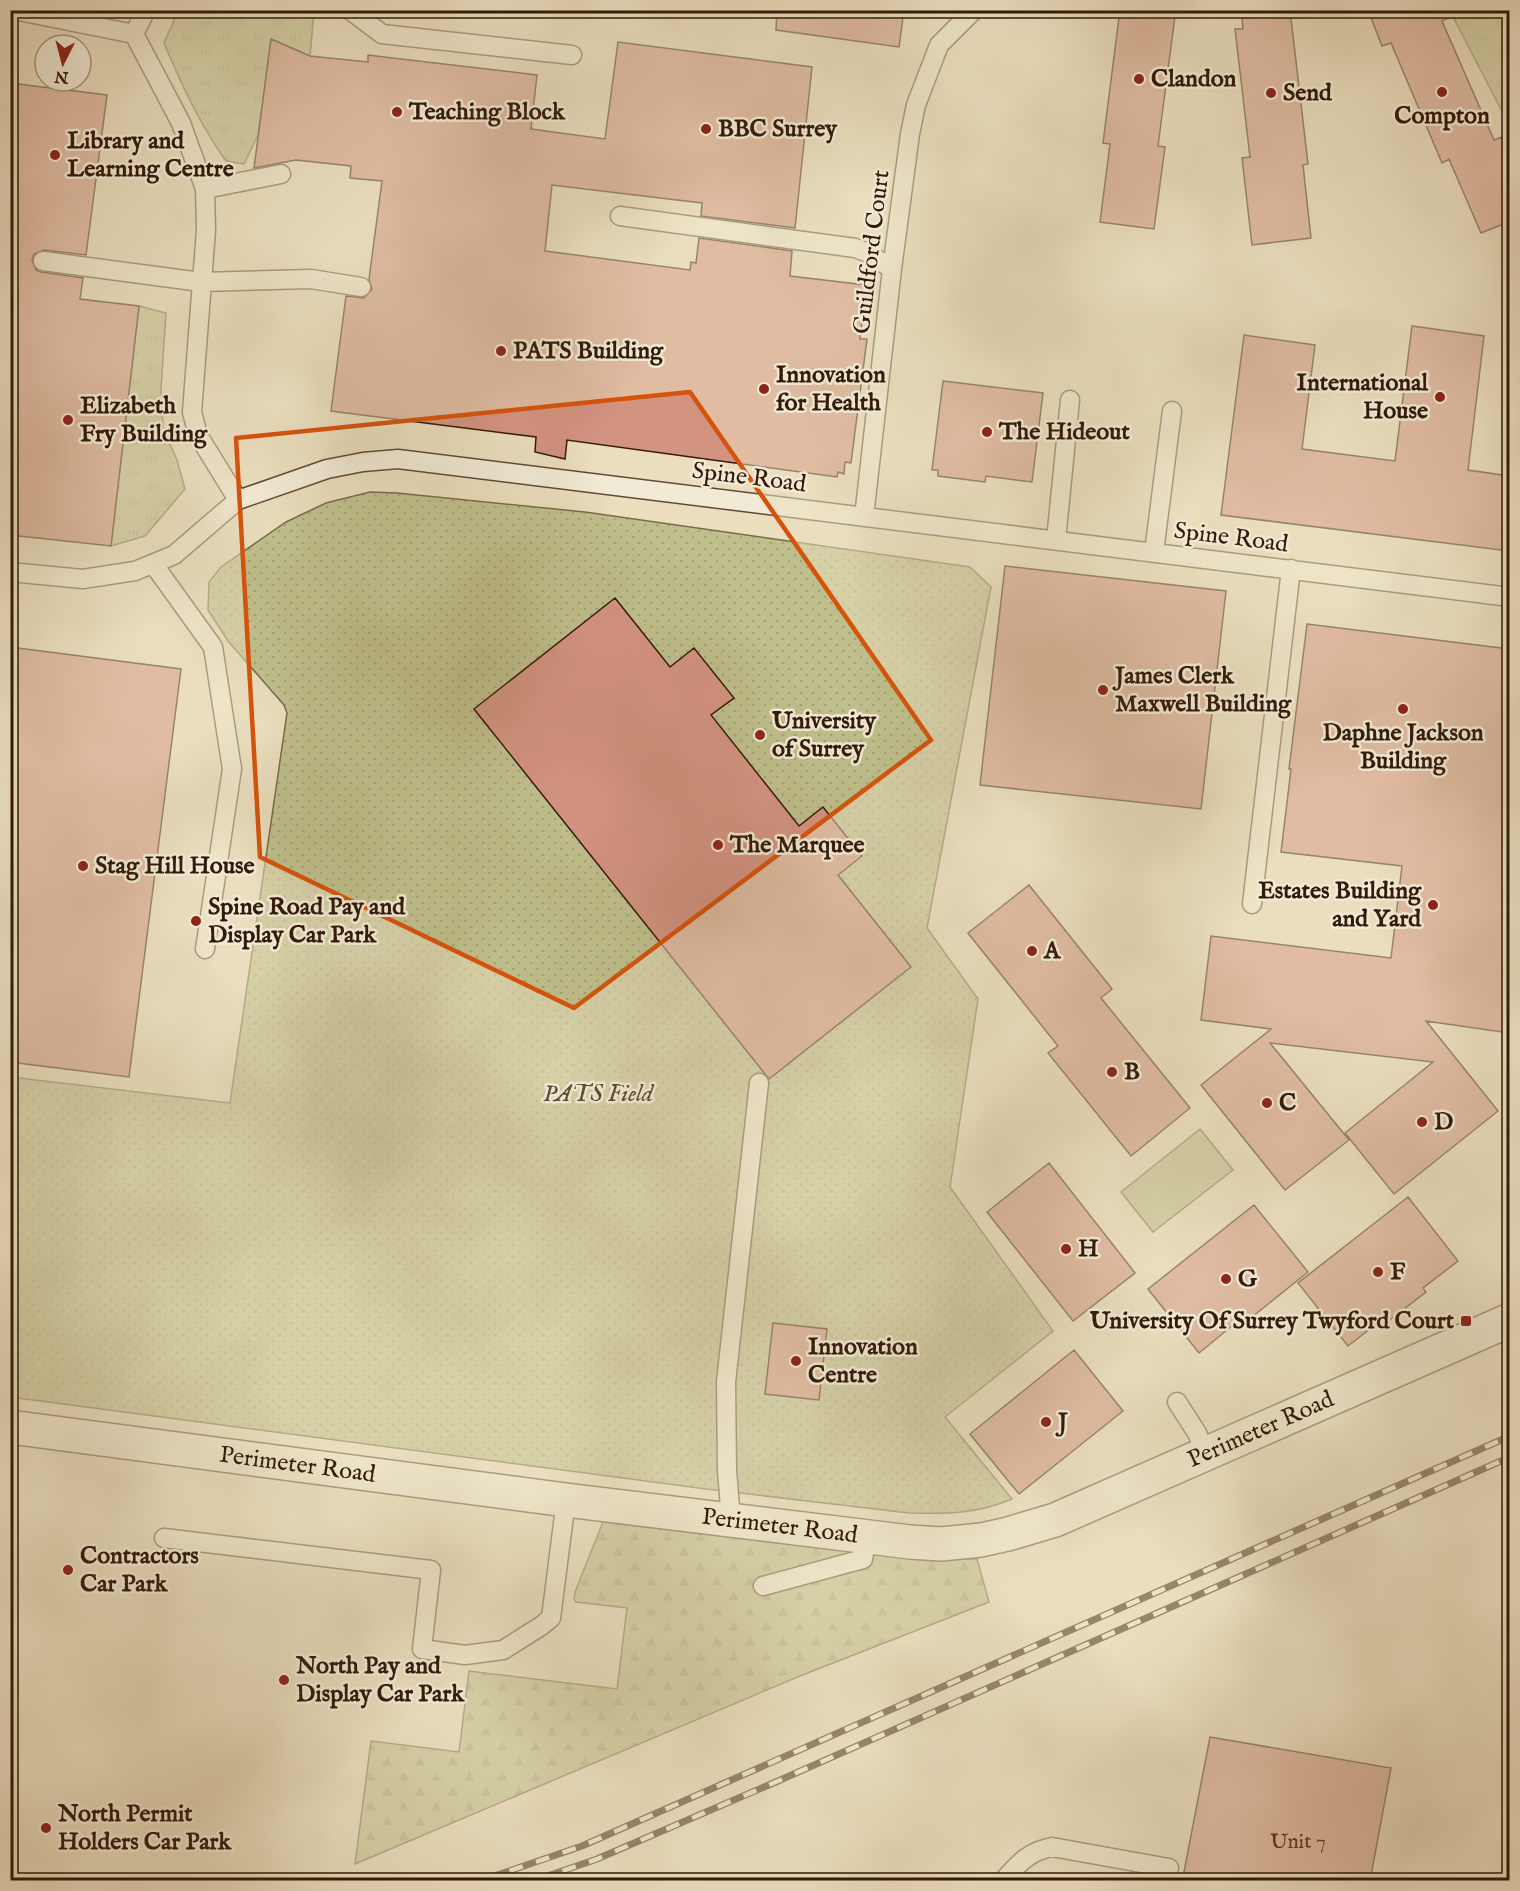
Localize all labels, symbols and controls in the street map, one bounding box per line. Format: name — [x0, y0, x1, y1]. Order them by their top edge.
north arrow — [33, 33, 93, 93]
place label: Clandon — [1151, 64, 1237, 95]
text: N — [54, 65, 71, 87]
marker: Clandon — [1132, 72, 1146, 86]
place label: Send — [1283, 78, 1333, 109]
marker: Compton — [1435, 85, 1449, 99]
marker: Send — [1264, 86, 1278, 100]
place label: Teaching Block — [408, 97, 566, 128]
place label: Compton — [1394, 101, 1490, 132]
marker: Teaching Block — [390, 105, 404, 119]
place label: BBC Surrey — [718, 114, 838, 145]
marker: BBC Surrey — [699, 122, 713, 136]
place label: Library and Learning Centre — [67, 126, 234, 185]
marker: Library and Learning Centre — [48, 148, 62, 162]
street label: Guildford Court — [847, 168, 897, 336]
place label: PATS Building — [513, 336, 664, 367]
marker: PATS Building — [494, 344, 508, 358]
place label: Innovation for Health — [776, 360, 886, 419]
place label: International House — [1297, 368, 1428, 427]
marker: Innovation for Health — [757, 382, 771, 396]
marker: International House — [1433, 390, 1447, 404]
place label: Elizabeth Fry Building — [80, 391, 208, 450]
marker: Elizabeth Fry Building — [61, 413, 75, 427]
place label: The Hideout — [998, 417, 1131, 448]
marker: The Hideout — [980, 425, 994, 439]
street label: Spine Road — [690, 456, 808, 500]
street label: Spine Road — [1172, 516, 1290, 560]
place label: James Clerk Maxwell Building — [1112, 661, 1292, 720]
marker: James Clerk Maxwell Building — [1096, 683, 1110, 697]
marker: Daphne Jackson Building — [1396, 702, 1410, 716]
place label: University of Surrey — [771, 706, 877, 765]
place label: Daphne Jackson Building — [1322, 718, 1484, 777]
marker: University of Surrey — [753, 728, 767, 742]
place label: The Marquee — [729, 830, 865, 861]
marker: The Marquee — [711, 838, 725, 852]
place label: Stag Hill House — [95, 851, 255, 882]
marker: Stag Hill House — [76, 859, 90, 873]
place label: Estates Building and Yard — [1258, 876, 1422, 935]
place label: Spine Road Pay and Display Car Park — [208, 892, 406, 951]
marker: Estates Building and Yard — [1426, 898, 1440, 912]
marker: Spine Road Pay and Display Car Park — [189, 914, 203, 928]
place label: A — [1043, 936, 1062, 967]
marker: A — [1025, 944, 1039, 958]
place label: B — [1124, 1057, 1140, 1088]
marker: B — [1105, 1065, 1119, 1079]
park label: PATS Field — [543, 1079, 655, 1110]
place label: C — [1279, 1088, 1296, 1119]
marker: C — [1260, 1096, 1274, 1110]
place label: D — [1434, 1107, 1453, 1138]
marker: D — [1415, 1115, 1429, 1129]
place label: H — [1078, 1234, 1099, 1265]
marker: H — [1059, 1242, 1073, 1256]
place label: F — [1390, 1257, 1406, 1288]
place label: G — [1238, 1264, 1258, 1295]
marker: F — [1371, 1265, 1385, 1279]
marker: G — [1219, 1272, 1233, 1286]
place label: University Of Surrey Twyford Court — [1089, 1306, 1455, 1337]
marker: University Of Surrey Twyford Court — [1459, 1314, 1473, 1328]
place label: Innovation Centre — [808, 1332, 918, 1391]
marker: Innovation Centre — [789, 1354, 803, 1368]
street label: Perimeter Road — [1183, 1384, 1339, 1475]
place label: J — [1055, 1407, 1068, 1438]
marker: J — [1039, 1415, 1053, 1429]
street label: Perimeter Road — [218, 1439, 378, 1490]
street label: Perimeter Road — [700, 1501, 860, 1551]
place label: Contractors Car Park — [80, 1541, 199, 1600]
marker: Contractors Car Park — [61, 1563, 75, 1577]
place label: North Pay and Display Car Park — [295, 1651, 465, 1710]
marker: North Pay and Display Car Park — [277, 1673, 291, 1687]
place label: North Permit Holders Car Park — [57, 1799, 232, 1858]
marker: North Permit Holders Car Park — [39, 1821, 53, 1835]
house number: Unit 7 — [1270, 1829, 1326, 1856]

